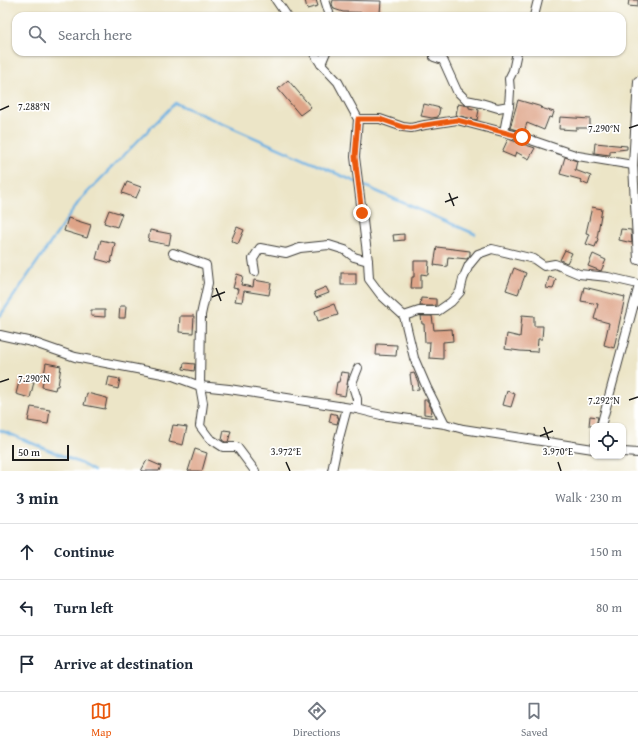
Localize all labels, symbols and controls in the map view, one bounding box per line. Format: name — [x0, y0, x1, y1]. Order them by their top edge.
search box — [12, 12, 626, 56]
icon: search — [26, 23, 48, 45]
text: Search here — [58, 24, 132, 45]
text: 7.288°N — [18, 99, 50, 114]
text: 7.290°N — [588, 121, 620, 136]
route start — [513, 128, 531, 146]
route end — [353, 204, 371, 222]
text: 7.290°N — [18, 371, 50, 386]
text: 7.292°N — [588, 393, 620, 408]
map controls — [590, 423, 626, 459]
button: locate — [590, 423, 626, 459]
scale bar — [12, 443, 69, 462]
text: 50 m — [18, 444, 40, 460]
text: 3.972°E — [271, 444, 301, 459]
text: 3.970°E — [543, 444, 573, 459]
text: 3 min — [16, 485, 58, 510]
text: Walk · 230 m — [555, 488, 622, 507]
icon: ahead — [16, 541, 38, 563]
text: Continue — [54, 541, 115, 562]
text: 150 m — [590, 542, 622, 561]
icon: left — [16, 597, 38, 619]
text: Turn left — [54, 597, 113, 618]
text: 80 m — [596, 598, 622, 617]
icon: arrive — [16, 653, 38, 675]
text: Arrive at destination — [54, 653, 193, 674]
tab: Map — [90, 700, 112, 740]
tab: Directions — [293, 700, 340, 740]
tab: Saved — [521, 700, 548, 740]

